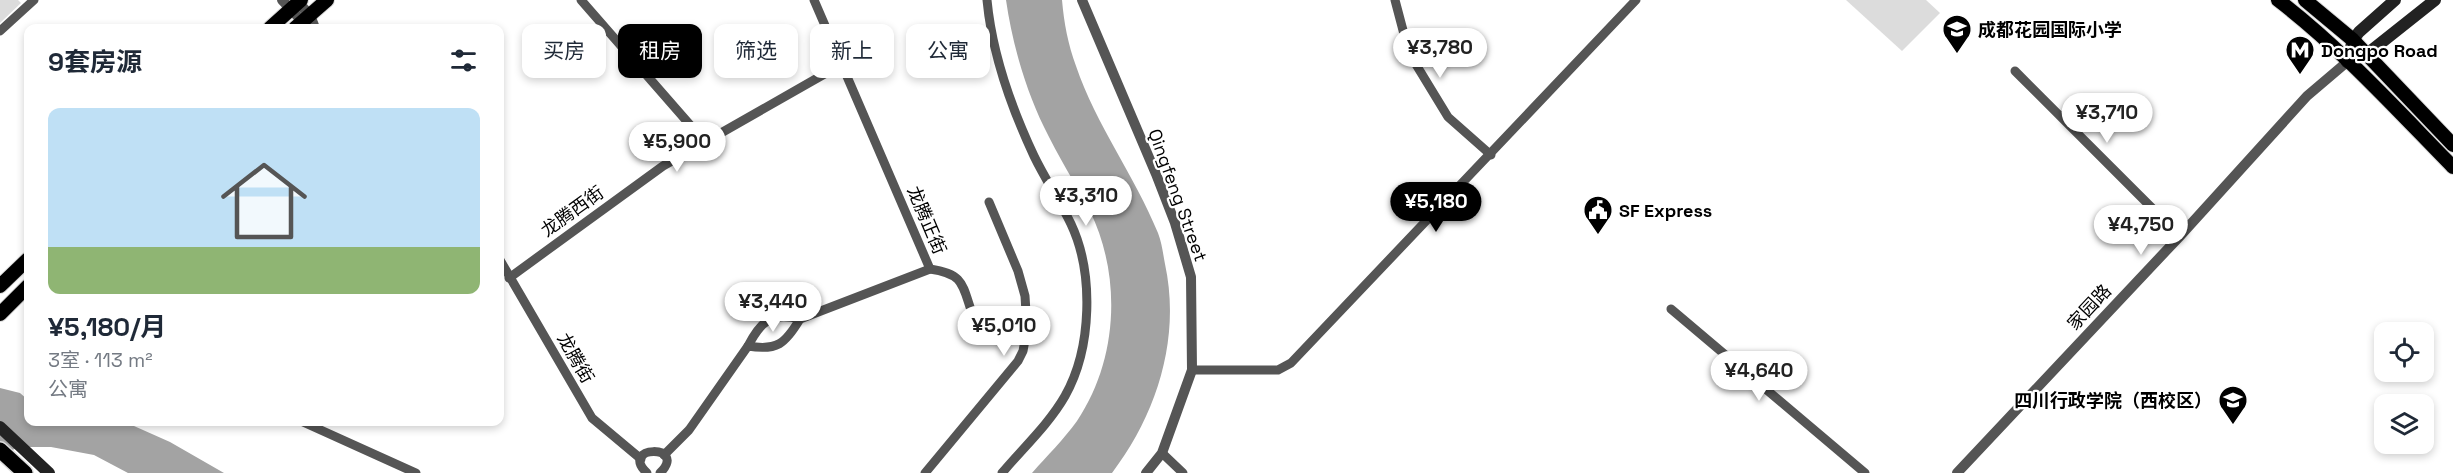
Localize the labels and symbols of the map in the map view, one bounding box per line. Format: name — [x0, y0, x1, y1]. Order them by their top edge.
school or university icon: 成都花园国际小学 — [1941, 13, 1973, 55]
place label: 成都花园国际小学 — [1978, 18, 2122, 41]
pin: ¥3,780 — [1391, 28, 1489, 79]
metro station icon: Dongpo Road — [2284, 34, 2316, 76]
place label: Dongpo Road — [2321, 39, 2438, 62]
pin: ¥3,710 — [2058, 93, 2156, 144]
pin: ¥5,900 — [628, 122, 726, 173]
street label: Qingfeng Street — [1143, 126, 1213, 264]
pin: ¥3,310 — [1037, 176, 1135, 227]
street label: 龙腾西街 — [536, 181, 608, 241]
street label: 龙腾正街 — [902, 182, 952, 258]
pin: ¥5,180 — [1387, 182, 1485, 233]
public building icon: SF Express — [1582, 194, 1614, 236]
place label: SF Express — [1619, 199, 1712, 222]
pin: ¥4,750 — [2092, 205, 2190, 256]
street label: 家园路 — [2062, 279, 2116, 335]
pin: ¥3,440 — [724, 282, 822, 333]
pin: ¥5,010 — [955, 306, 1053, 357]
street label: 龙腾街 — [553, 329, 599, 387]
pin: ¥4,640 — [1710, 351, 1808, 402]
school or university icon: 四川行政学院（西校区） — [2217, 384, 2249, 426]
place label: 四川行政学院（西校区） — [2014, 389, 2212, 412]

